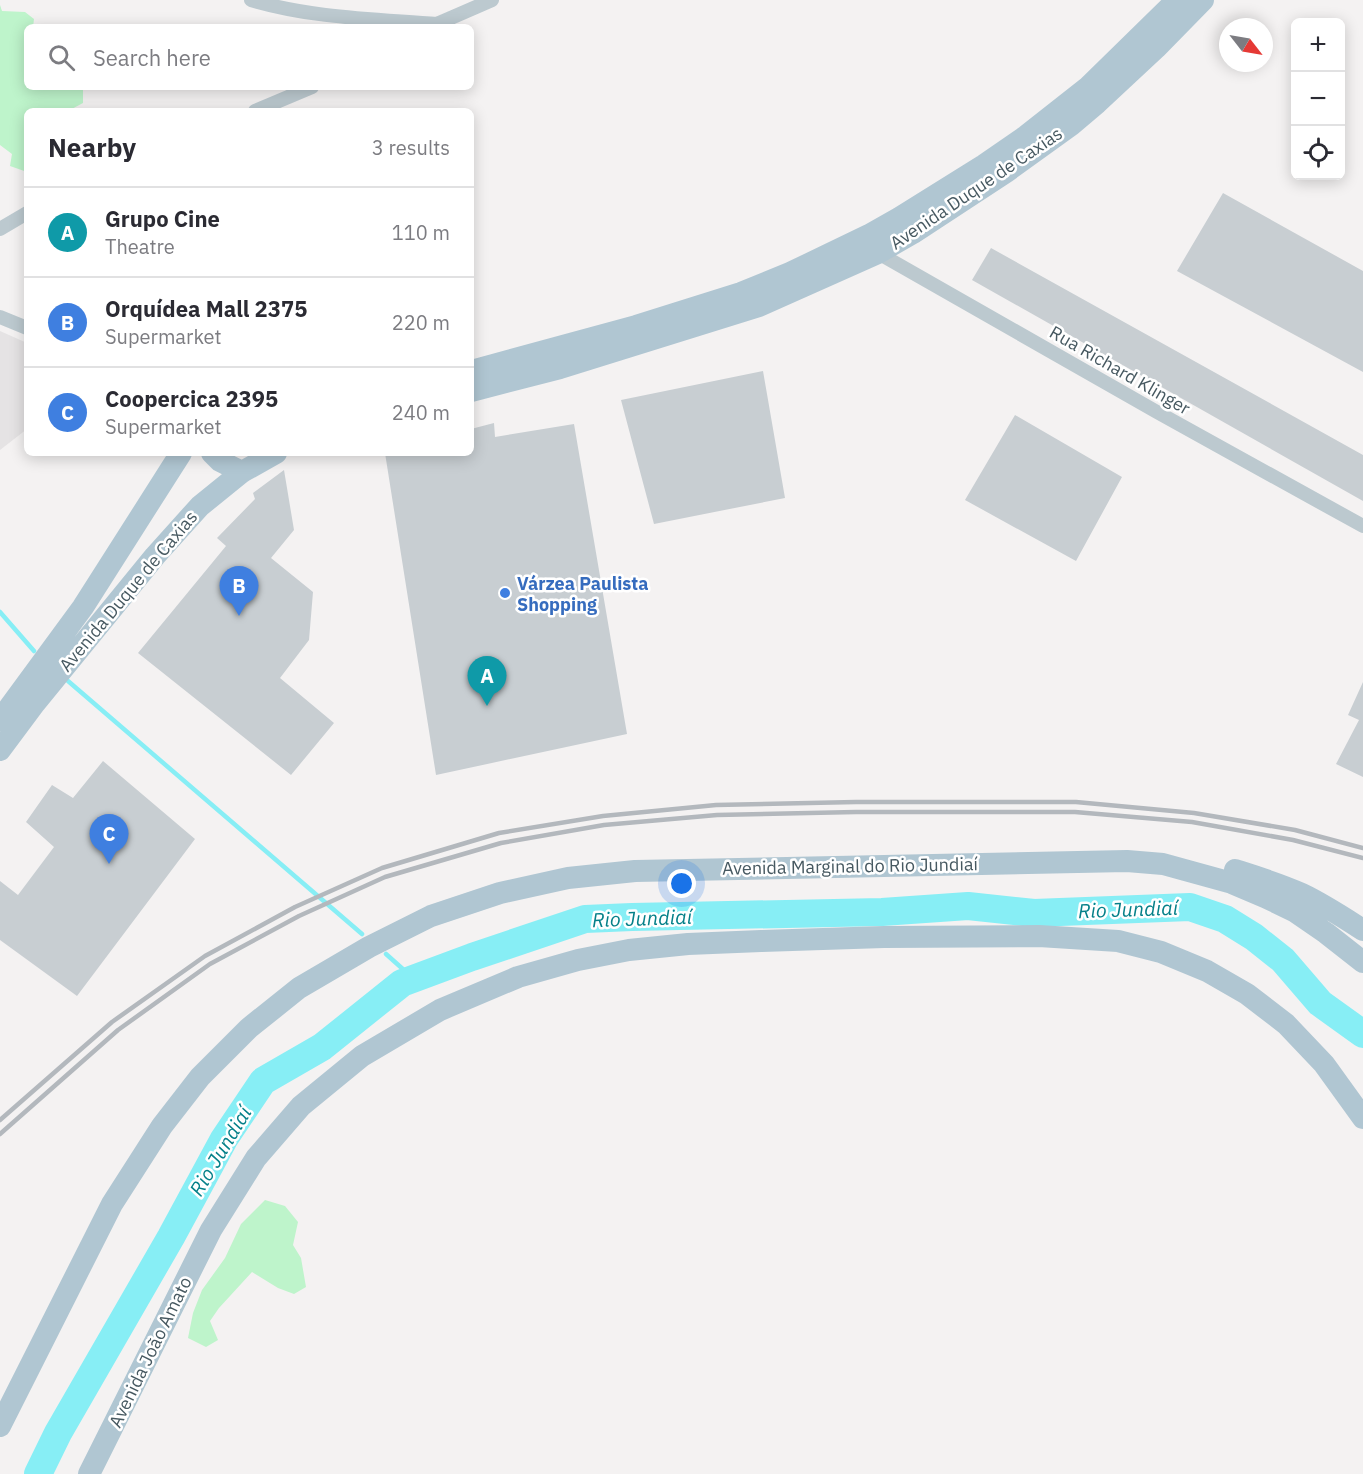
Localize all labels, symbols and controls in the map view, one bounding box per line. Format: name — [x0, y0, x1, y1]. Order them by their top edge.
north arrow — [1219, 18, 1273, 72]
map controls — [1291, 18, 1345, 180]
button: + — [1291, 18, 1345, 72]
search box — [24, 24, 474, 90]
icon: search — [45, 41, 78, 74]
text: Search here — [93, 43, 211, 72]
button: − — [1291, 72, 1345, 126]
street label: Avenida Duque de Caxias — [885, 122, 1067, 254]
button: locate — [1291, 126, 1345, 180]
text: Nearby — [48, 130, 136, 164]
text: 3 results — [372, 134, 450, 161]
text: Grupo Cine — [105, 204, 220, 233]
text: A — [61, 219, 74, 246]
text: 110 m — [392, 219, 450, 246]
text: Theatre — [105, 233, 175, 260]
text: Orquídea Mall 2375 — [105, 294, 307, 323]
text: B — [61, 309, 74, 336]
text: 220 m — [392, 309, 450, 336]
street label: Rua Richard Klinger — [1046, 320, 1195, 420]
text: Supermarket — [105, 323, 222, 350]
text: Coopercica 2395 — [105, 384, 278, 413]
text: C — [61, 399, 74, 426]
text: 240 m — [392, 399, 450, 426]
text: Supermarket — [105, 413, 222, 440]
street label: Avenida Duque de Caxias — [54, 506, 202, 676]
pin: B — [220, 566, 258, 616]
place label: Várzea Paulista Shopping — [517, 572, 648, 616]
marker: Várzea Paulista Shopping — [498, 586, 512, 600]
pin: A — [468, 656, 506, 706]
pin: C — [90, 814, 128, 864]
street label: Avenida Marginal do Rio Jundiaí — [722, 852, 979, 880]
your location — [667, 869, 696, 898]
water label: Rio Jundiaí — [1078, 894, 1180, 924]
water label: Rio Jundiaí — [592, 903, 694, 933]
water label: Rio Jundiaí — [183, 1100, 258, 1201]
street label: Avenida João Amato — [103, 1273, 197, 1431]

